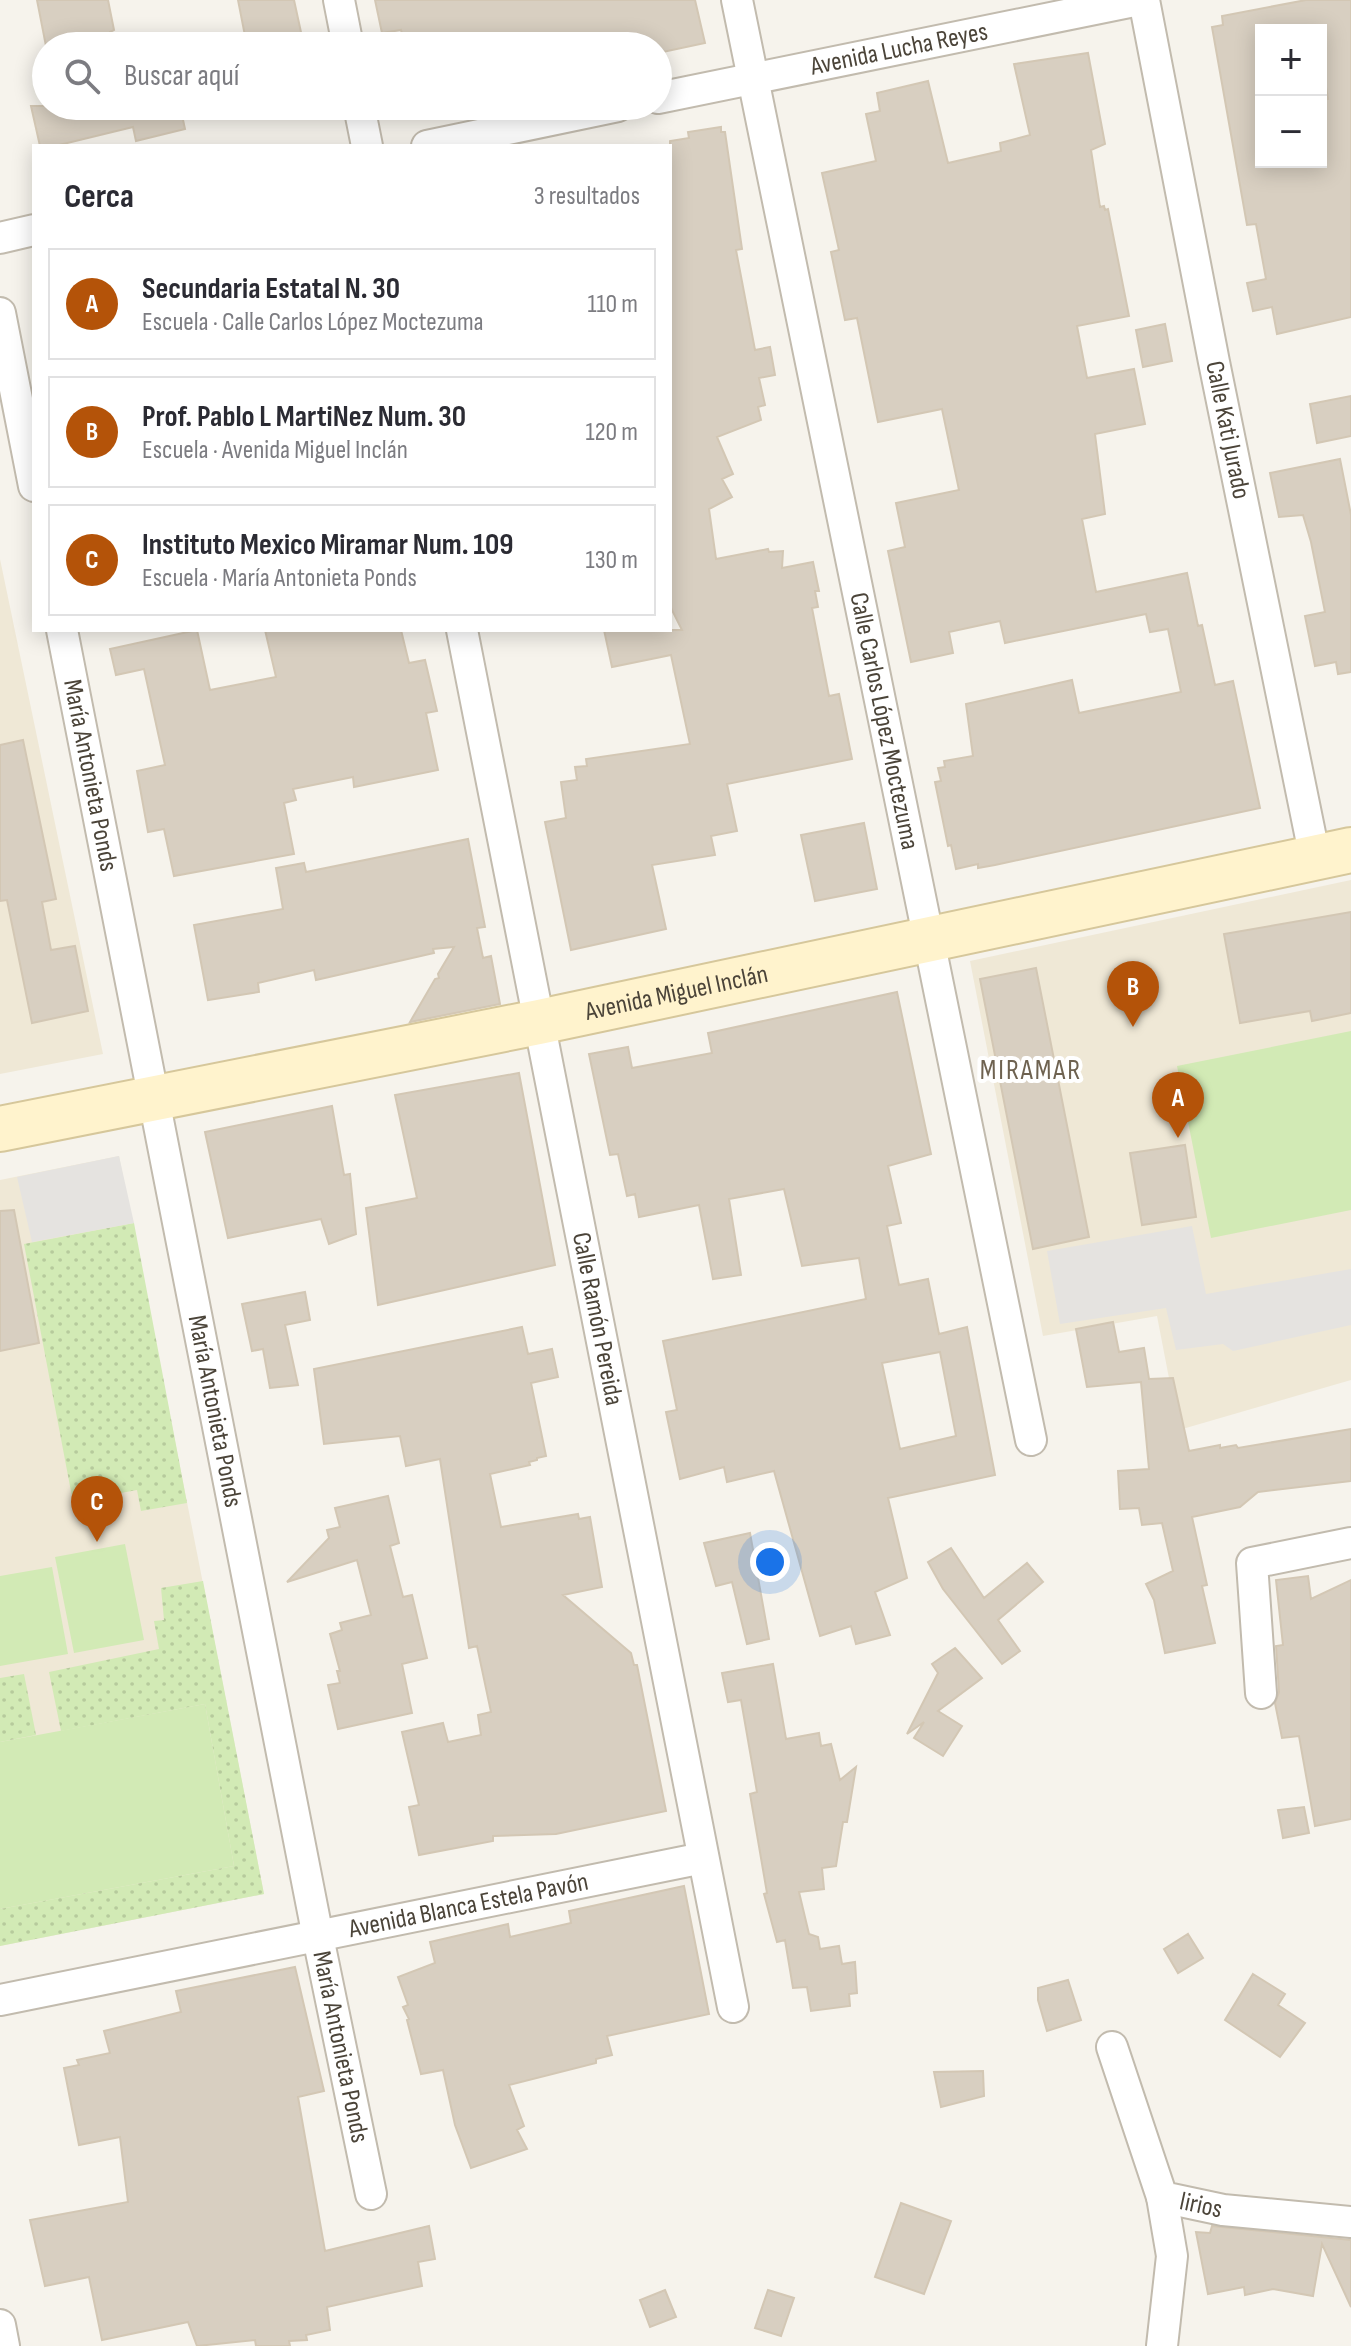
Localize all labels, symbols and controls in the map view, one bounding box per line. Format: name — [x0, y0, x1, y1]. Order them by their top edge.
street label: Avenida Lucha Reyes — [807, 16, 990, 82]
map controls — [1255, 24, 1327, 168]
button: + — [1255, 24, 1327, 96]
search box — [32, 32, 672, 120]
icon: search — [60, 54, 104, 98]
text: Buscar aquí — [124, 58, 239, 94]
button: − — [1255, 96, 1327, 168]
text: Cerca — [64, 176, 134, 217]
text: 3 resultados — [534, 181, 640, 212]
text: Secundaria Estatal N. 30 — [142, 271, 400, 307]
text: A — [86, 289, 98, 320]
text: 110 m — [587, 289, 638, 320]
text: Escuela · Calle Carlos López Moctezuma — [142, 307, 484, 338]
street label: Calle Kati Jurado — [1199, 358, 1257, 502]
text: Prof. Pablo L MartiNez Num. 30 — [142, 399, 466, 435]
text: B — [86, 417, 98, 448]
text: 120 m — [585, 417, 638, 448]
text: Escuela · Avenida Miguel Inclán — [142, 435, 408, 466]
text: Instituto Mexico Miramar Num. 109 — [142, 527, 514, 563]
text: C — [85, 545, 99, 576]
text: 130 m — [586, 545, 638, 576]
text: Escuela · María Antonieta Ponds — [142, 563, 417, 594]
street label: Calle Carlos López Moctezuma — [843, 590, 926, 852]
street label: María Antonieta Ponds — [57, 677, 124, 874]
street label: Avenida Miguel Inclán — [581, 958, 771, 1028]
pin: B — [1107, 961, 1159, 1027]
district label: MIRAMAR — [980, 1054, 1082, 1087]
pin: A — [1152, 1072, 1204, 1138]
street label: Calle Ramón Pereida — [565, 1230, 630, 1408]
street label: María Antonieta Ponds — [181, 1313, 249, 1510]
pin: C — [71, 1476, 123, 1542]
your location — [750, 1542, 790, 1582]
street label: Avenida Blanca Estela Pavón — [345, 1866, 591, 1945]
street label: María Antonieta Ponds — [306, 1948, 376, 2145]
street label: lirios — [1177, 2186, 1225, 2225]

